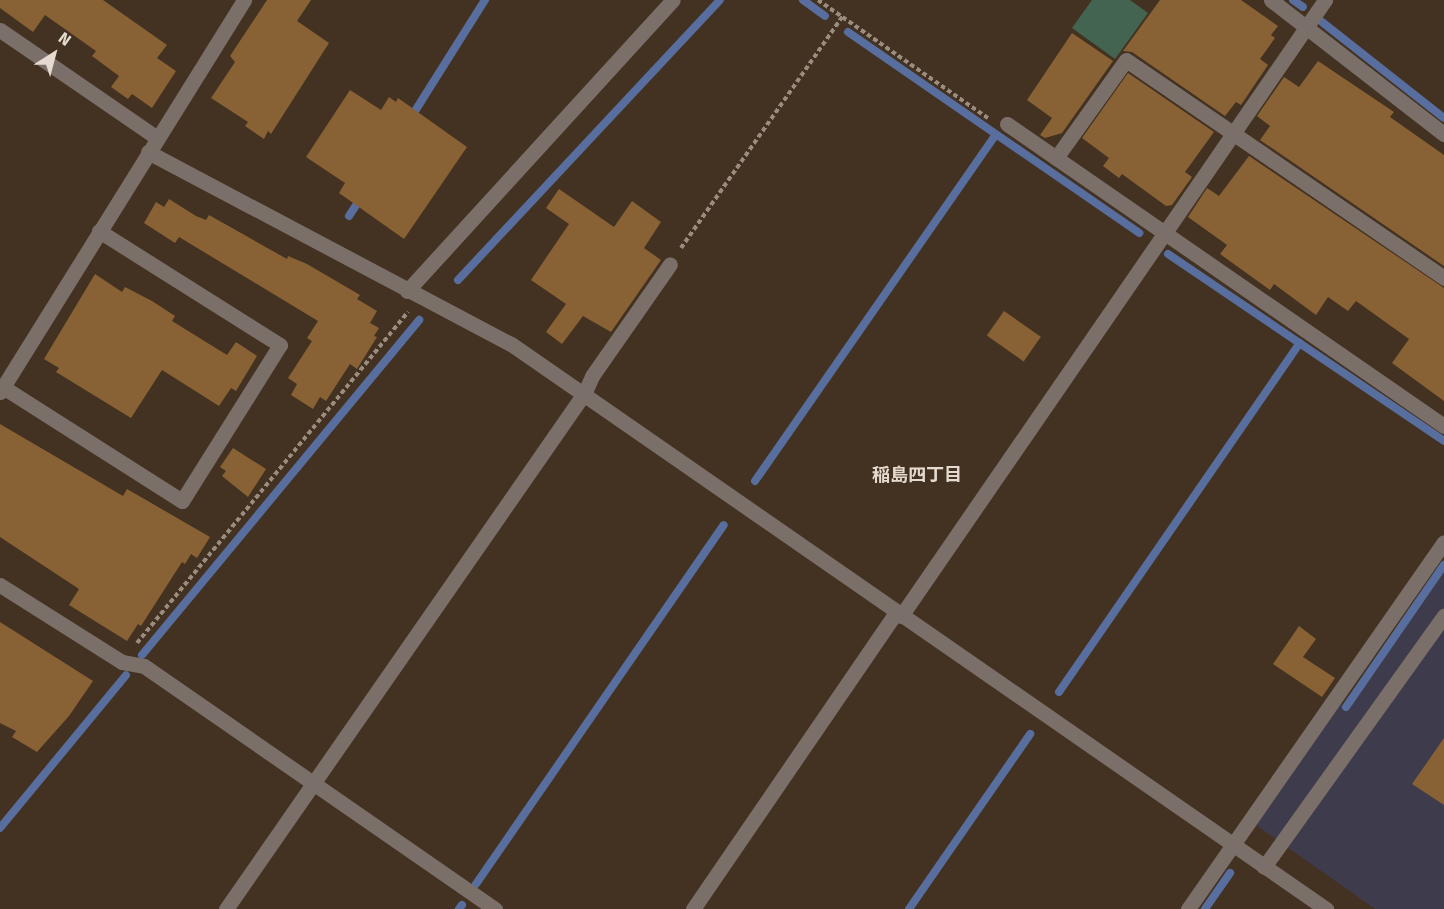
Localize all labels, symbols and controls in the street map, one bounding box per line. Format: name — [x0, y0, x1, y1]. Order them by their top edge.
north arrow — [24, 24, 84, 84]
text: N — [55, 28, 75, 50]
district label: 稲島四丁目 — [872, 464, 962, 486]

